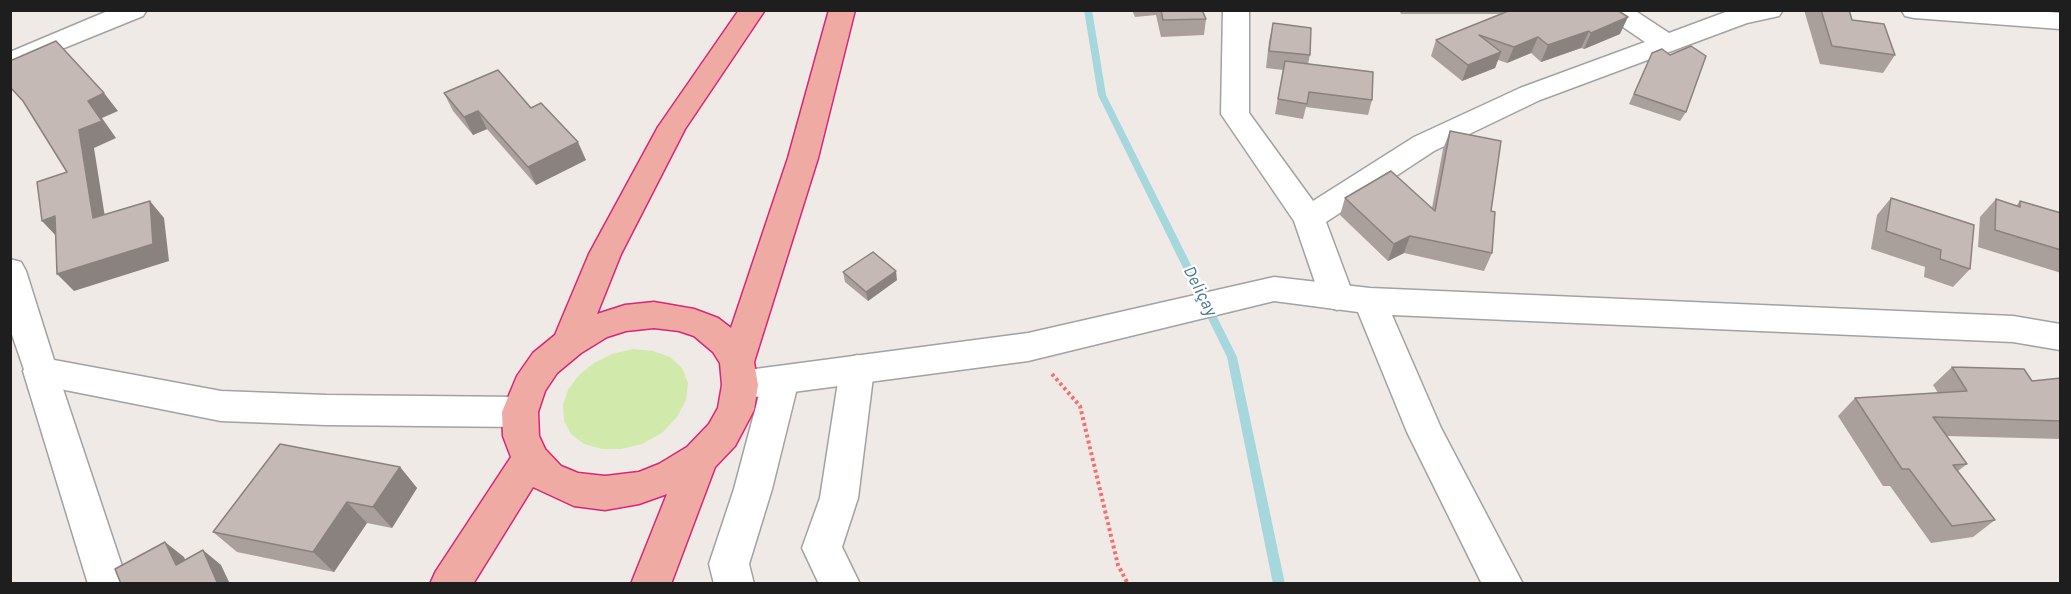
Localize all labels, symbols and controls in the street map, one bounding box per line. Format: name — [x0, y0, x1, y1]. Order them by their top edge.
water label: Deliçay — [1178, 262, 1222, 320]

